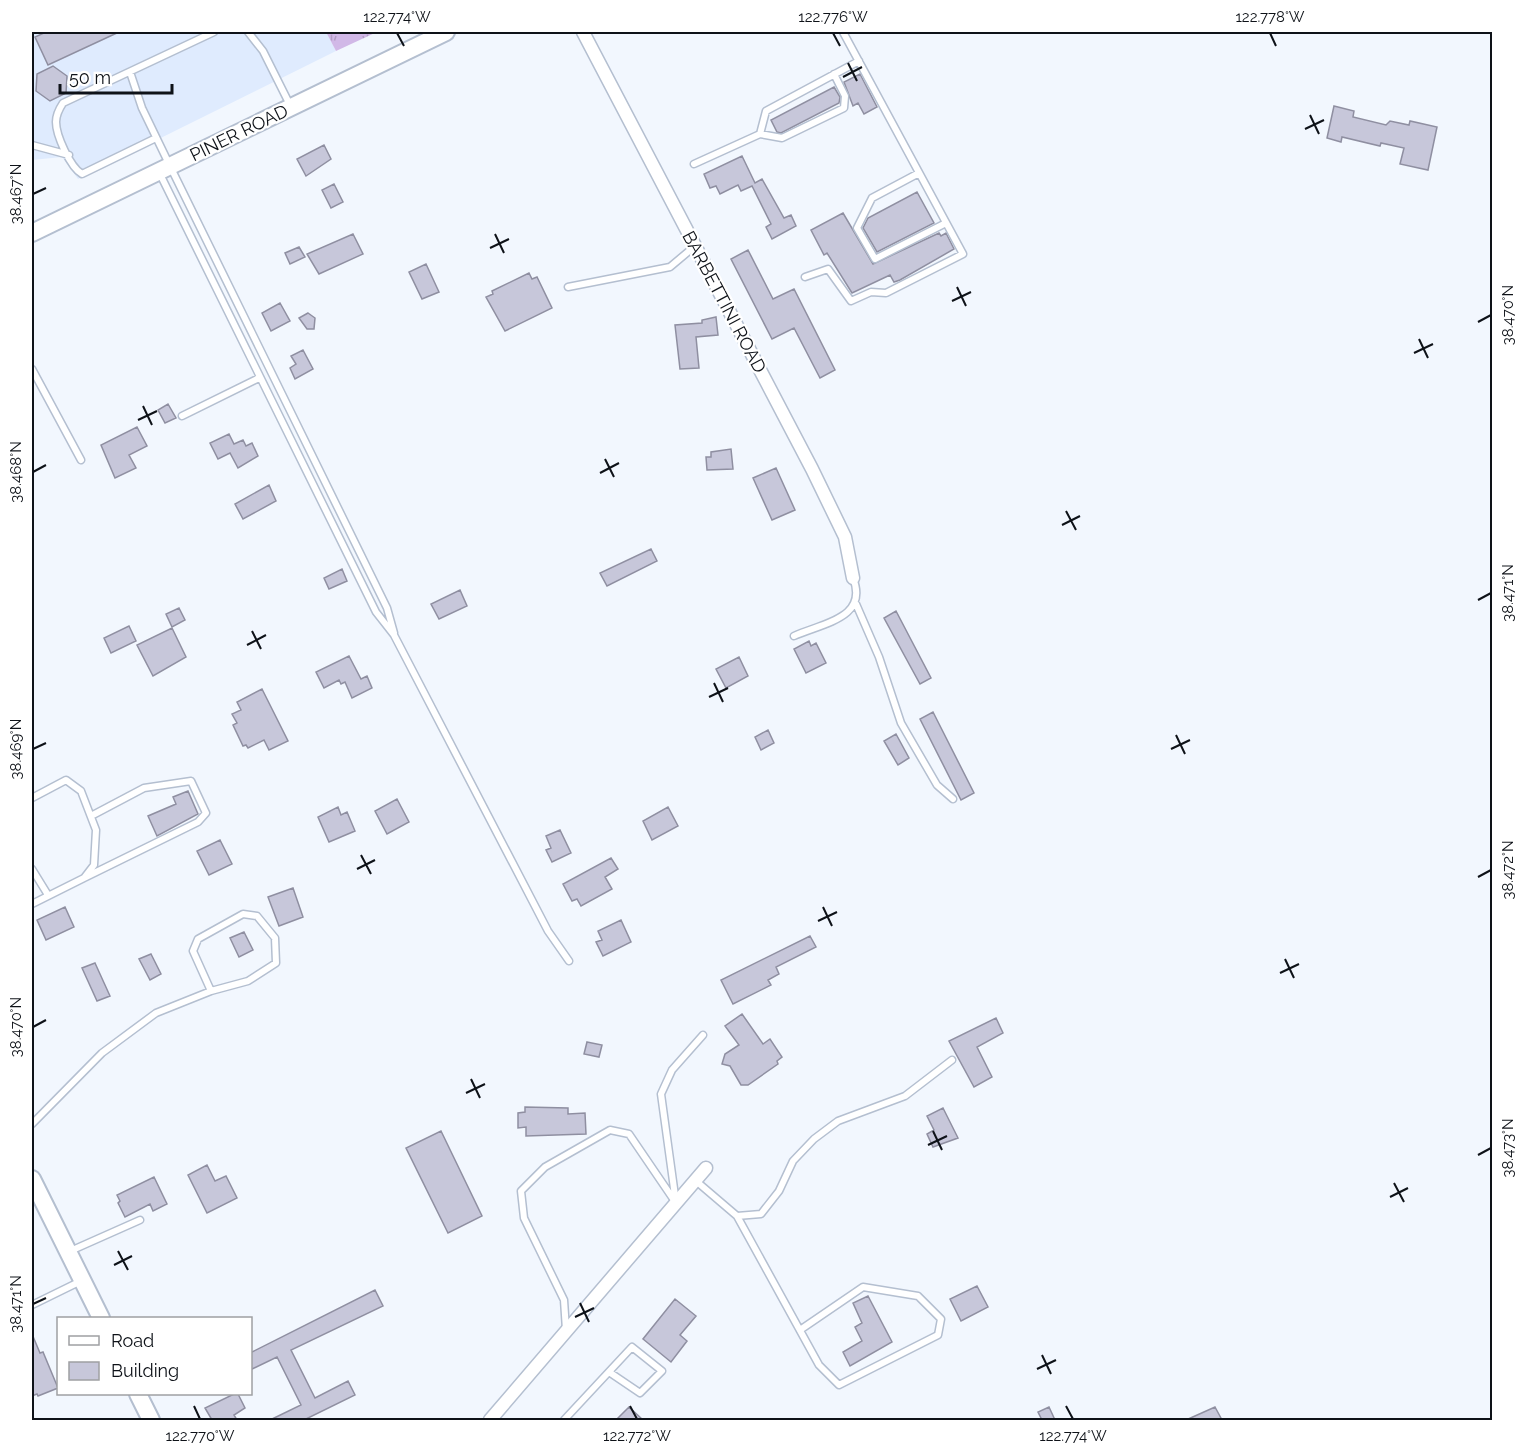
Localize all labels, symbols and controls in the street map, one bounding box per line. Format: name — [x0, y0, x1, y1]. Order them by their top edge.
text: 122.774°W — [363, 8, 431, 26]
text: 122.776°W — [798, 8, 868, 26]
text: 122.778°W — [1235, 8, 1305, 26]
scale bar — [60, 57, 172, 95]
text: 50 m — [69, 67, 111, 88]
street label: PINER ROAD — [186, 100, 291, 165]
text: 38.467°N — [7, 164, 25, 224]
street label: BARBETTINI ROAD — [678, 227, 771, 376]
text: 38.470°N — [1499, 285, 1517, 345]
text: 38.468°N — [7, 441, 25, 503]
text: 38.471°N — [1499, 564, 1517, 622]
text: 38.469°N — [7, 719, 25, 779]
text: 38.472°N — [1499, 840, 1517, 900]
text: 38.470°N — [7, 997, 25, 1057]
text: 38.473°N — [1499, 1118, 1517, 1178]
text: 38.471°N — [7, 1275, 25, 1333]
legend — [57, 1317, 252, 1395]
text: Road — [111, 1330, 154, 1351]
text: Building — [111, 1360, 179, 1381]
text: 122.770°W — [165, 1427, 235, 1445]
text: 122.772°W — [603, 1427, 671, 1445]
text: 122.774°W — [1039, 1427, 1107, 1445]

